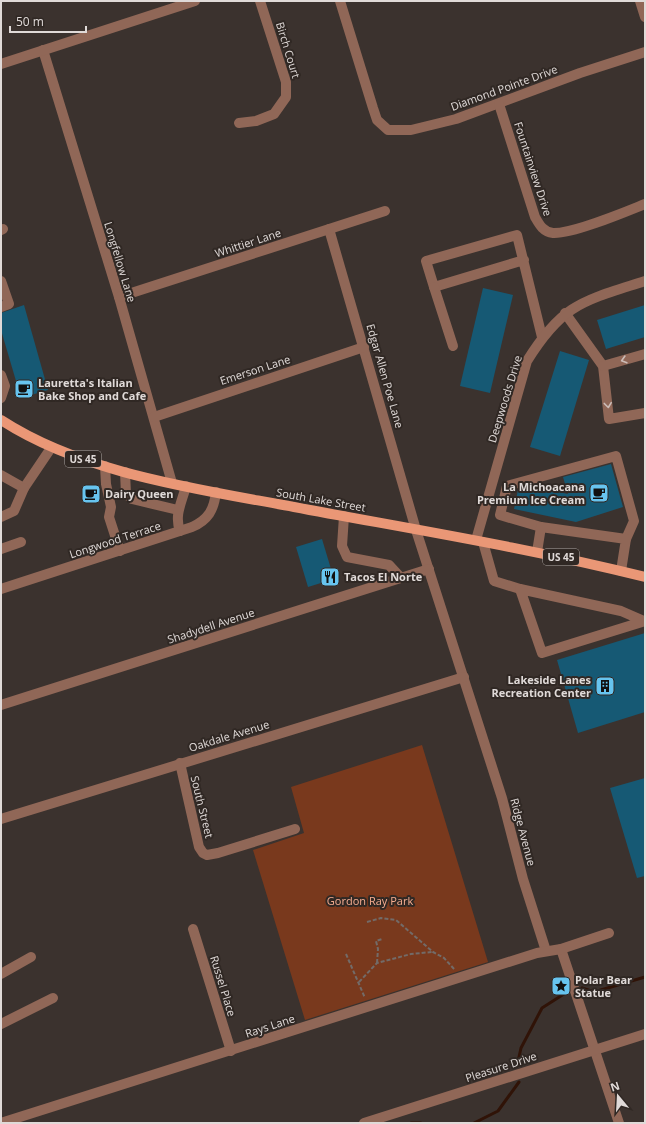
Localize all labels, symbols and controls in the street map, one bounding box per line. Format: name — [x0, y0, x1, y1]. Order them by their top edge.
scale bar — [10, 8, 86, 34]
text: 50 m — [16, 13, 44, 30]
street label: Birch Court — [273, 20, 304, 80]
street label: Diamond Pointe Drive — [448, 61, 559, 114]
street label: Fountainview Drive — [511, 120, 556, 218]
street label: Longfellow Lane — [101, 220, 140, 304]
street label: Whittier Lane — [213, 225, 283, 260]
street label: Edgar Allen Poe Lane — [363, 322, 408, 430]
street label: Emerson Lane — [218, 351, 292, 388]
street label: Deepwoods Drive — [484, 353, 525, 444]
one-way arrow — [621, 355, 628, 364]
place label: Lauretta's Italian Bake Shop and Cafe — [38, 375, 147, 403]
cafe icon: Lauretta's Italian Bake Shop and Cafe — [13, 378, 35, 400]
one-way arrow — [603, 402, 612, 408]
road number: US 45 — [65, 451, 101, 467]
place label: La Michoacana Premium Ice Cream — [477, 479, 585, 507]
cafe icon: La Michoacana Premium Ice Cream — [588, 482, 610, 504]
cafe icon: Dairy Queen — [80, 483, 102, 505]
street label: South Lake Street — [275, 484, 367, 515]
place label: Dairy Queen — [105, 486, 173, 501]
street label: Longwood Terrace — [67, 518, 162, 561]
road number: US 45 — [543, 549, 579, 565]
restaurant icon: Tacos El Norte — [319, 566, 341, 588]
place label: Tacos El Norte — [344, 569, 423, 584]
street label: Shadydell Avenue — [165, 604, 256, 647]
place label: Lakeside Lanes Recreation Center — [491, 672, 592, 700]
building icon: Lakeside Lanes Recreation Center — [594, 675, 616, 697]
street label: Oakdale Avenue — [187, 716, 271, 755]
street label: South Street — [188, 774, 217, 840]
street label: Ridge Avenue — [507, 796, 540, 867]
park label: Gordon Ray Park — [327, 893, 413, 908]
street label: Russel Place — [207, 954, 240, 1018]
place label: Polar Bear Statue — [575, 972, 632, 1000]
place icon: Polar Bear Statue — [550, 975, 572, 997]
street label: Rays Lane — [243, 1010, 297, 1041]
street label: Pleasure Drive — [463, 1048, 538, 1085]
north arrow — [598, 1076, 638, 1116]
text: N — [608, 1077, 621, 1095]

